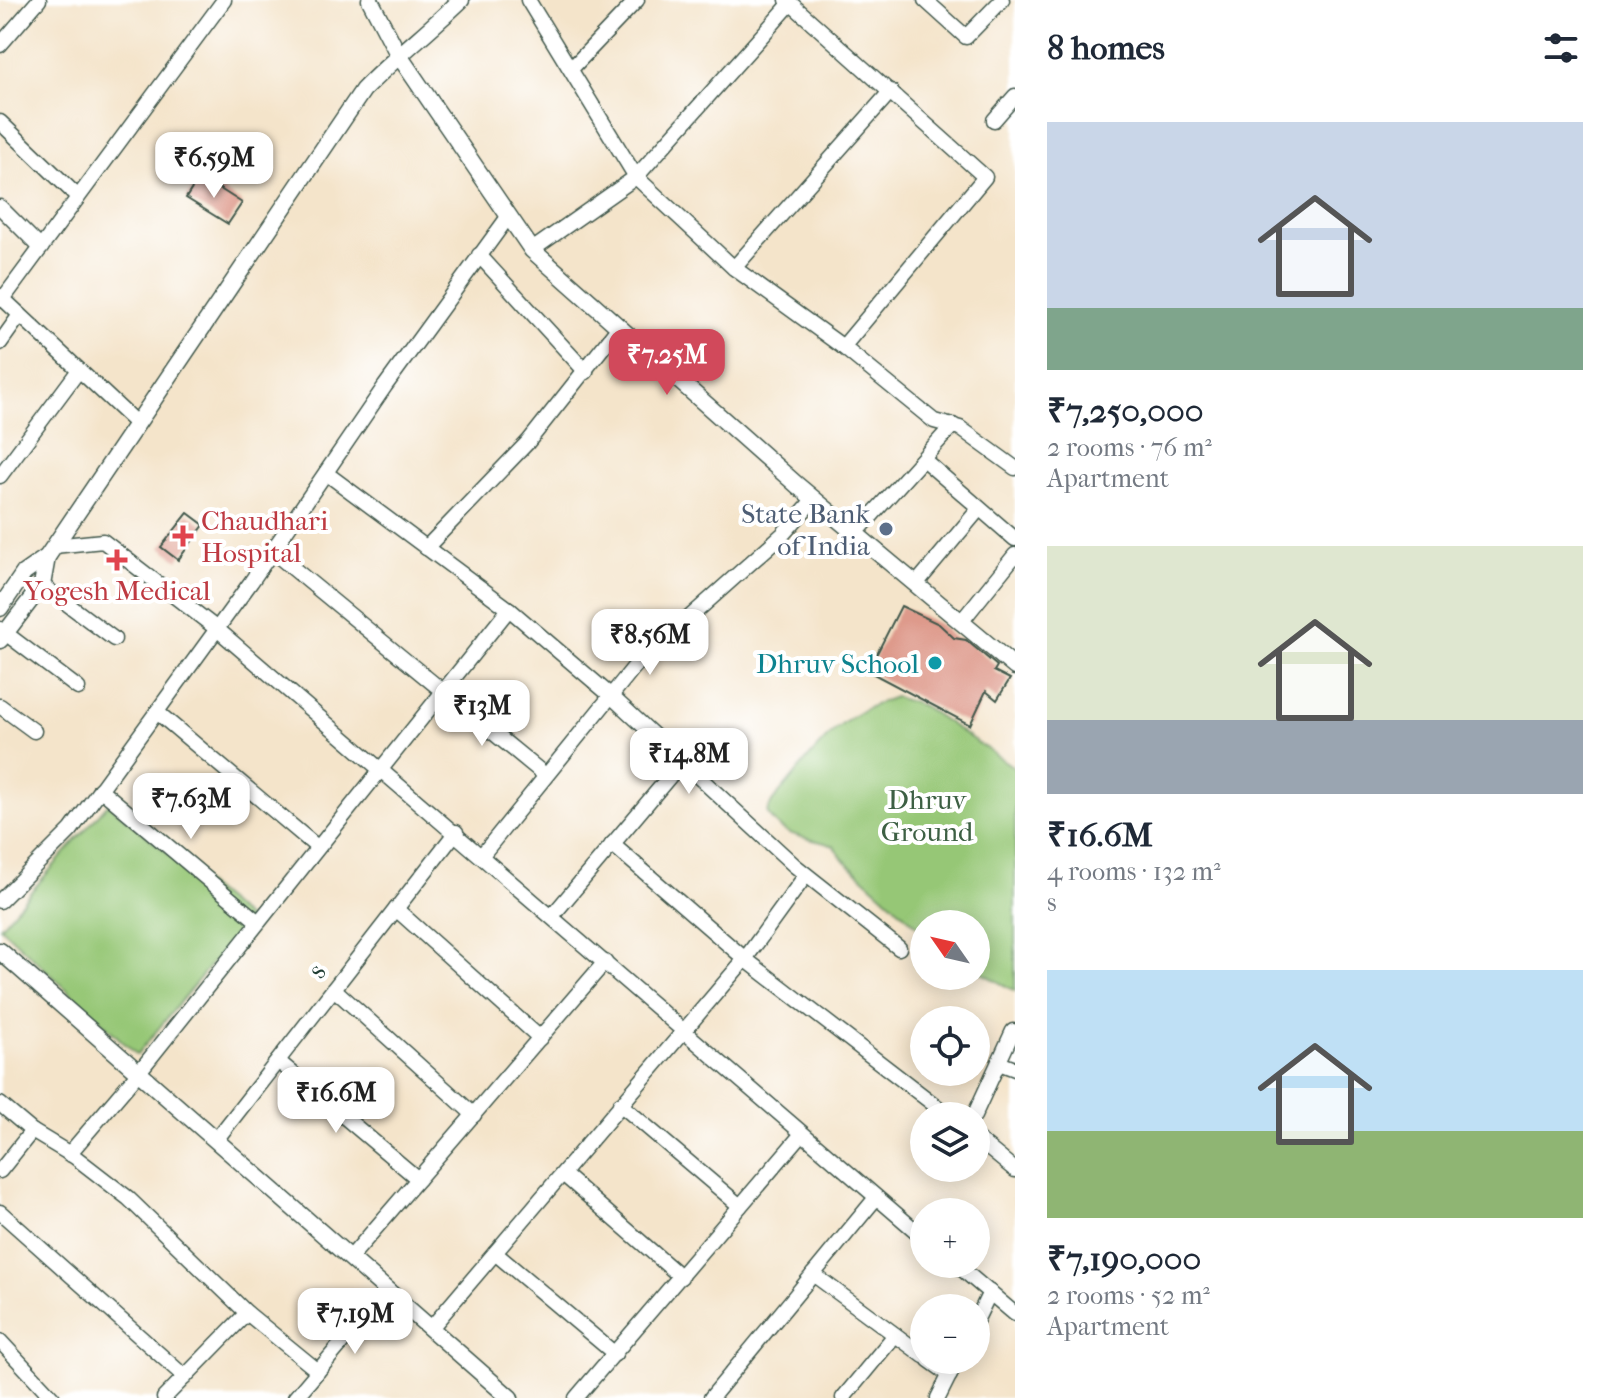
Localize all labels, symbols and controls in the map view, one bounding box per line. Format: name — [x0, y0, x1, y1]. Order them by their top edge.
icon: filters — [1539, 26, 1583, 70]
text: 8 homes — [1047, 28, 1165, 68]
pin: ₹6.59M — [149, 132, 279, 200]
text: ₹6.59M — [173, 142, 255, 173]
icon: home — [1243, 174, 1387, 318]
pin: ₹7.25M — [602, 329, 732, 397]
text: ₹7.25M — [627, 339, 707, 370]
text: ₹7,250,000 — [1047, 391, 1203, 431]
text: 2 rooms · 76 m² — [1047, 432, 1212, 463]
text: Apartment — [1047, 463, 1169, 494]
place label: State Bank of India — [741, 497, 871, 562]
place label: Chaudhari Hospital — [201, 504, 328, 569]
marker: State Bank of India — [877, 520, 895, 538]
marker: Chaudhari Hospital — [172, 525, 194, 547]
marker: Yogesh Medical — [108, 551, 126, 569]
place label: Yogesh Medical — [23, 574, 211, 607]
icon: home — [1243, 598, 1387, 742]
pin: ₹8.56M — [585, 609, 715, 677]
text: ₹8.56M — [609, 619, 691, 650]
place label: Dhruv School — [756, 647, 919, 680]
marker: Dhruv School — [926, 654, 944, 672]
pin: ₹13M — [435, 680, 529, 748]
text: ₹13M — [453, 690, 511, 721]
pin: ₹14.8M — [624, 728, 754, 796]
text: ₹14.8M — [648, 738, 730, 769]
pin: ₹7.63M — [126, 773, 256, 841]
text: ₹7.63M — [151, 783, 231, 814]
park label: Dhruv Ground — [881, 783, 974, 848]
text: ₹16.6M — [1047, 815, 1153, 855]
text: 4 rooms · 132 m² — [1047, 856, 1221, 887]
text: s — [1047, 887, 1057, 918]
north arrow — [910, 910, 990, 990]
map controls — [910, 910, 990, 1374]
street label: s — [300, 956, 333, 985]
button: locate — [910, 1006, 990, 1086]
icon: home — [1243, 1022, 1387, 1166]
pin: ₹16.6M — [271, 1067, 401, 1135]
text: ₹16.6M — [296, 1077, 377, 1108]
button: layers — [910, 1102, 990, 1182]
button: + — [910, 1198, 990, 1278]
text: ₹7,190,000 — [1047, 1239, 1201, 1279]
text: 2 rooms · 52 m² — [1047, 1280, 1210, 1311]
pin: ₹7.19M — [290, 1288, 420, 1356]
button: − — [910, 1294, 990, 1374]
text: ₹7.19M — [316, 1298, 394, 1329]
text: Apartment — [1047, 1311, 1169, 1342]

